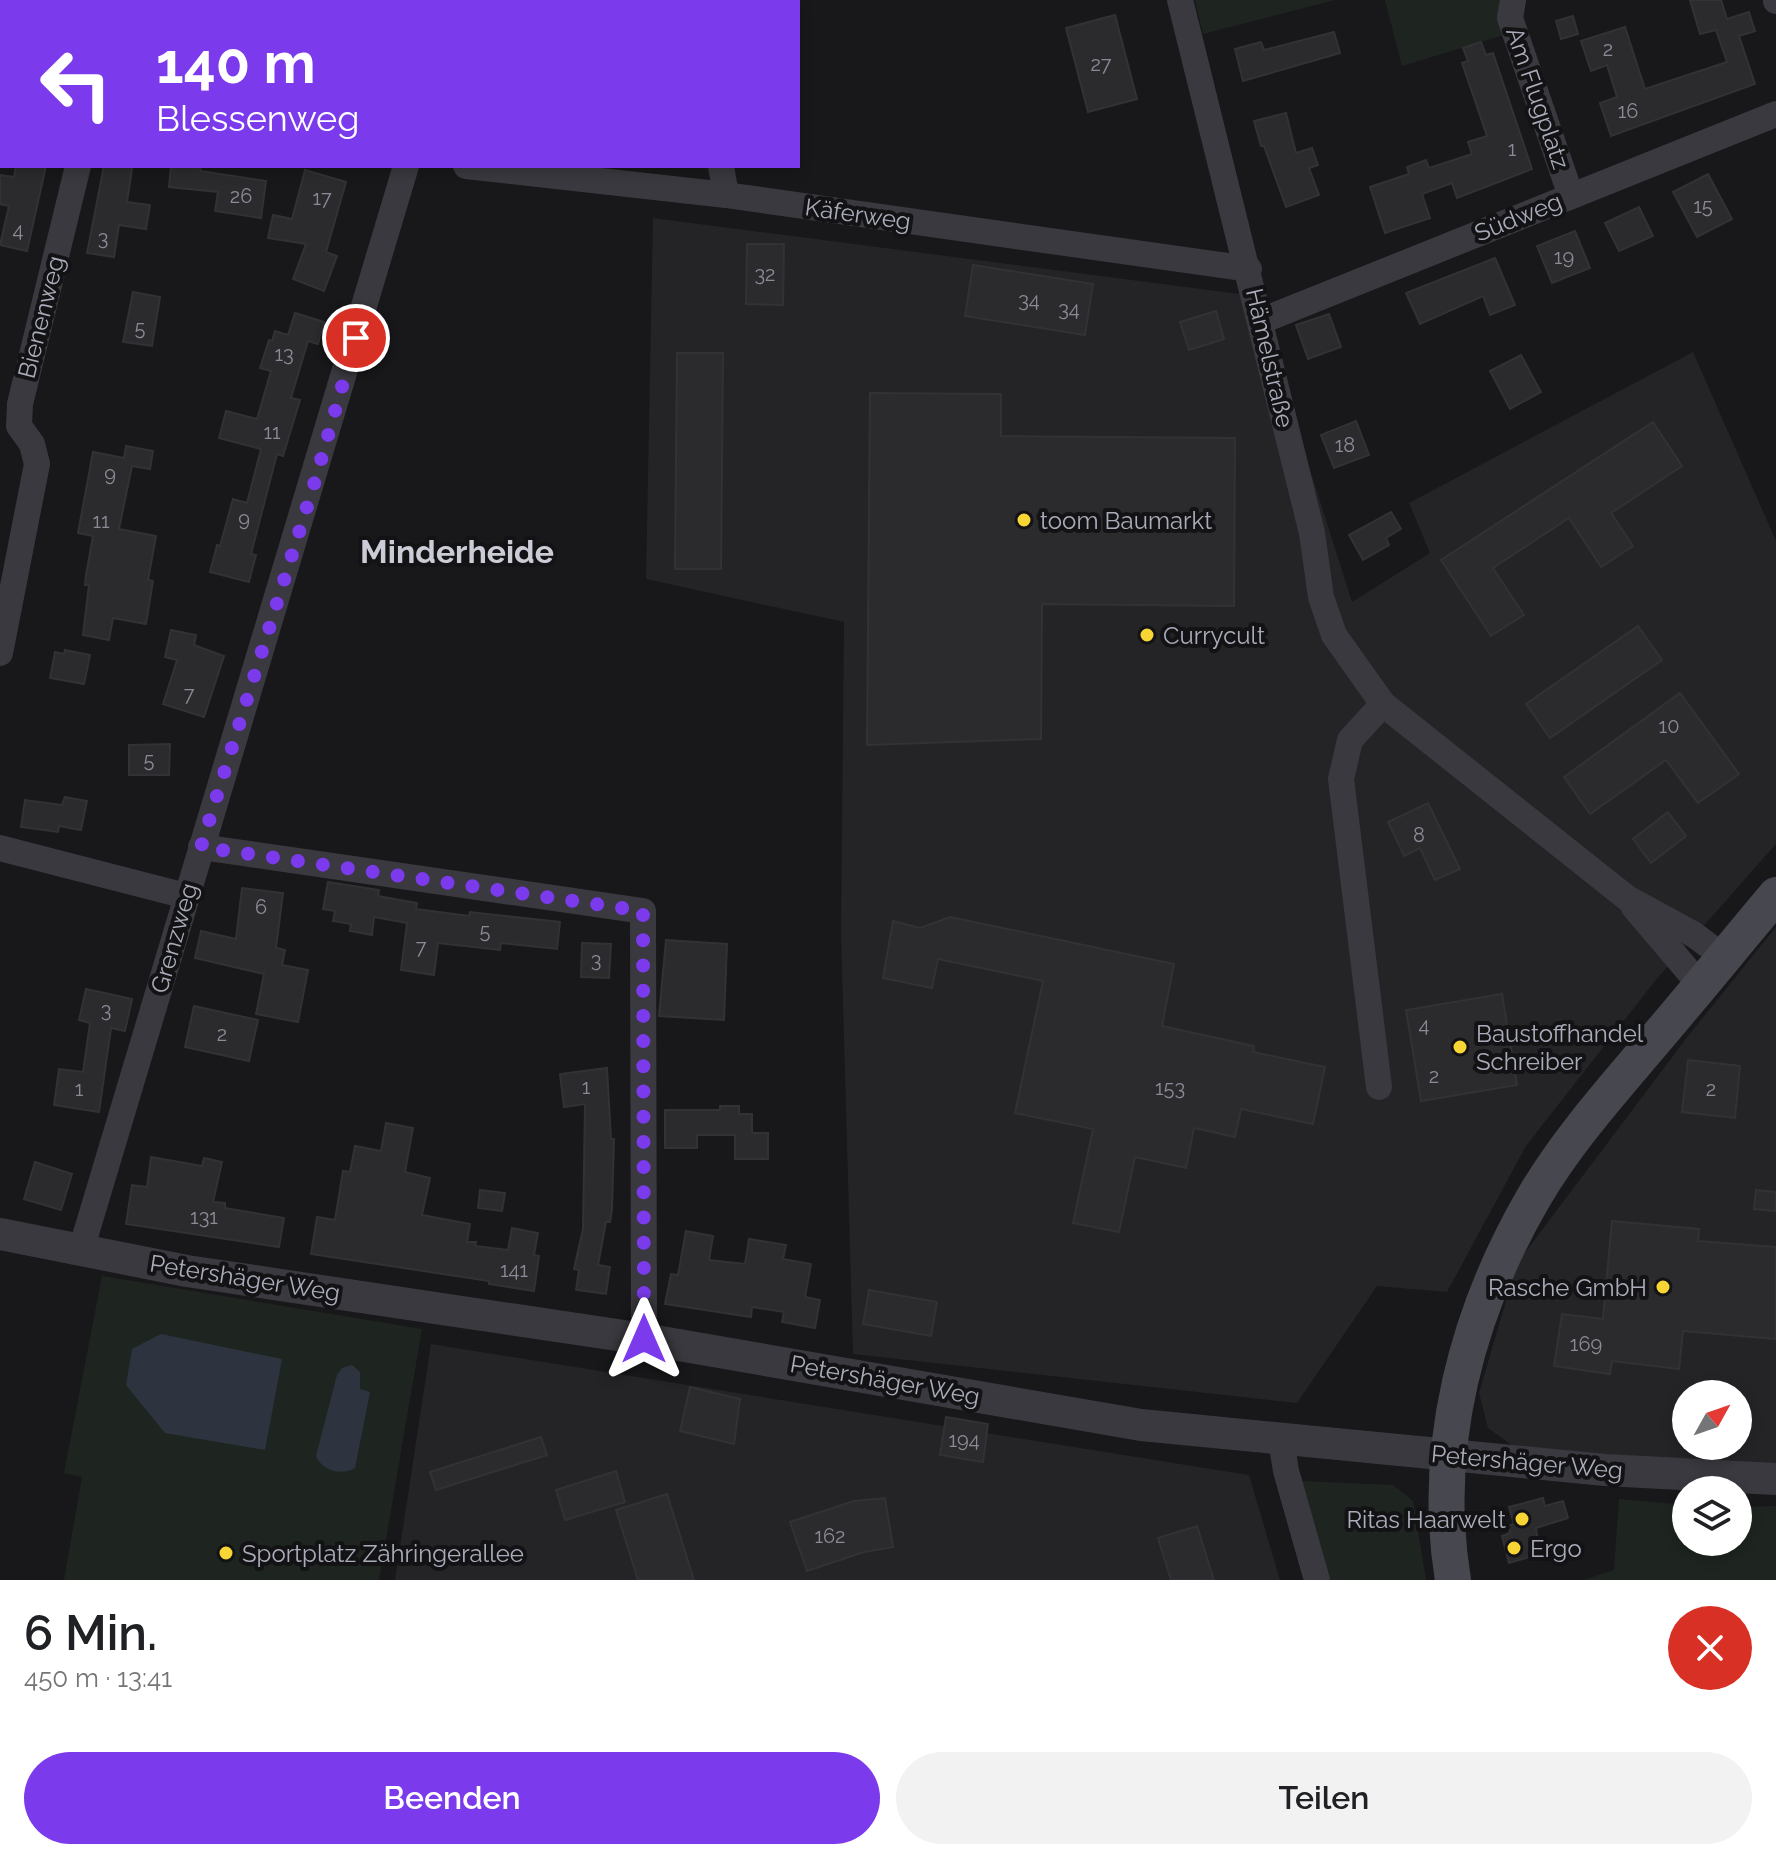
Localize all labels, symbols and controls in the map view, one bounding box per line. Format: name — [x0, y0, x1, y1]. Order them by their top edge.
street label: Am Flugplatz — [1500, 23, 1576, 173]
text: 140 m — [156, 30, 316, 96]
icon: left — [24, 32, 128, 136]
house number: 2 — [1603, 37, 1613, 61]
house number: 27 — [1090, 52, 1112, 76]
text: Blessenweg — [156, 97, 359, 139]
house number: 16 — [1618, 99, 1638, 123]
house number: 1 — [1508, 137, 1517, 161]
house number: 26 — [230, 184, 252, 208]
house number: 17 — [312, 186, 332, 210]
street label: Südweg — [1470, 186, 1566, 248]
street label: Käferweg — [803, 192, 913, 236]
house number: 15 — [1693, 194, 1713, 218]
house number: 4 — [13, 218, 24, 242]
house number: 3 — [98, 226, 108, 250]
house number: 19 — [1554, 245, 1574, 269]
street label: Bienenweg — [12, 253, 70, 381]
house number: 32 — [754, 262, 776, 286]
street label: Hämelstraße — [1240, 286, 1300, 430]
house number: 34 — [1018, 288, 1040, 312]
house number: 34 — [1058, 297, 1080, 321]
pin — [322, 304, 390, 372]
house number: 5 — [135, 316, 146, 340]
icon: arrive — [334, 316, 378, 360]
house number: 13 — [274, 342, 294, 366]
house number: 11 — [263, 420, 281, 444]
house number: 18 — [1335, 433, 1355, 457]
house number: 9 — [104, 462, 116, 486]
place label: toom Baumarkt — [1040, 506, 1212, 535]
house number: 9 — [238, 507, 250, 531]
house number: 11 — [92, 509, 110, 533]
marker: toom Baumarkt — [1015, 511, 1033, 529]
district label: Minderheide — [360, 533, 554, 570]
place label: Currycult — [1163, 621, 1265, 650]
marker: Currycult — [1138, 626, 1156, 644]
house number: 7 — [184, 682, 195, 706]
house number: 10 — [1659, 714, 1679, 738]
house number: 5 — [144, 748, 155, 772]
house number: 8 — [1413, 823, 1425, 847]
street label: Grenzweg — [144, 880, 204, 996]
house number: 6 — [255, 895, 267, 919]
house number: 5 — [480, 919, 491, 943]
house number: 7 — [416, 935, 427, 959]
house number: 3 — [591, 948, 601, 972]
house number: 3 — [101, 998, 111, 1022]
house number: 4 — [1419, 1013, 1430, 1037]
place label: Baustoffhandel Schreiber — [1476, 1019, 1644, 1076]
house number: 2 — [217, 1022, 227, 1046]
marker: Baustoffhandel Schreiber — [1451, 1038, 1469, 1056]
house number: 2 — [1429, 1064, 1439, 1088]
house number: 1 — [582, 1075, 591, 1099]
house number: 153 — [1155, 1076, 1185, 1100]
house number: 1 — [75, 1077, 84, 1101]
house number: 2 — [1706, 1077, 1716, 1101]
house number: 131 — [190, 1205, 218, 1229]
street label: Petershäger Weg — [148, 1249, 342, 1307]
house number: 141 — [500, 1258, 528, 1282]
place label: Rasche GmbH — [1488, 1273, 1647, 1302]
marker: Rasche GmbH — [1654, 1278, 1672, 1296]
position arrow — [602, 1297, 686, 1381]
house number: 169 — [1570, 1332, 1602, 1356]
street label: Petershäger Weg — [788, 1349, 982, 1411]
north arrow — [1672, 1380, 1752, 1460]
map controls — [1672, 1380, 1752, 1556]
house number: 194 — [948, 1428, 980, 1452]
street label: Petershäger Weg — [1430, 1439, 1624, 1485]
button: layers — [1672, 1476, 1752, 1556]
place label: Ritas Haarwelt — [1346, 1505, 1506, 1534]
marker: Ritas Haarwelt — [1513, 1510, 1531, 1528]
house number: 162 — [814, 1524, 846, 1548]
place label: Ergo — [1530, 1534, 1582, 1563]
place label: Sportplatz Zähringerallee — [242, 1539, 524, 1568]
marker: Ergo — [1505, 1539, 1523, 1557]
marker: Sportplatz Zähringerallee — [217, 1544, 235, 1562]
text: 6 Min. — [24, 1605, 157, 1661]
button: close — [1668, 1606, 1752, 1690]
text: 450 m · 13:41 — [24, 1663, 172, 1693]
button: Beenden — [24, 1752, 880, 1844]
button: Teilen — [896, 1752, 1752, 1844]

